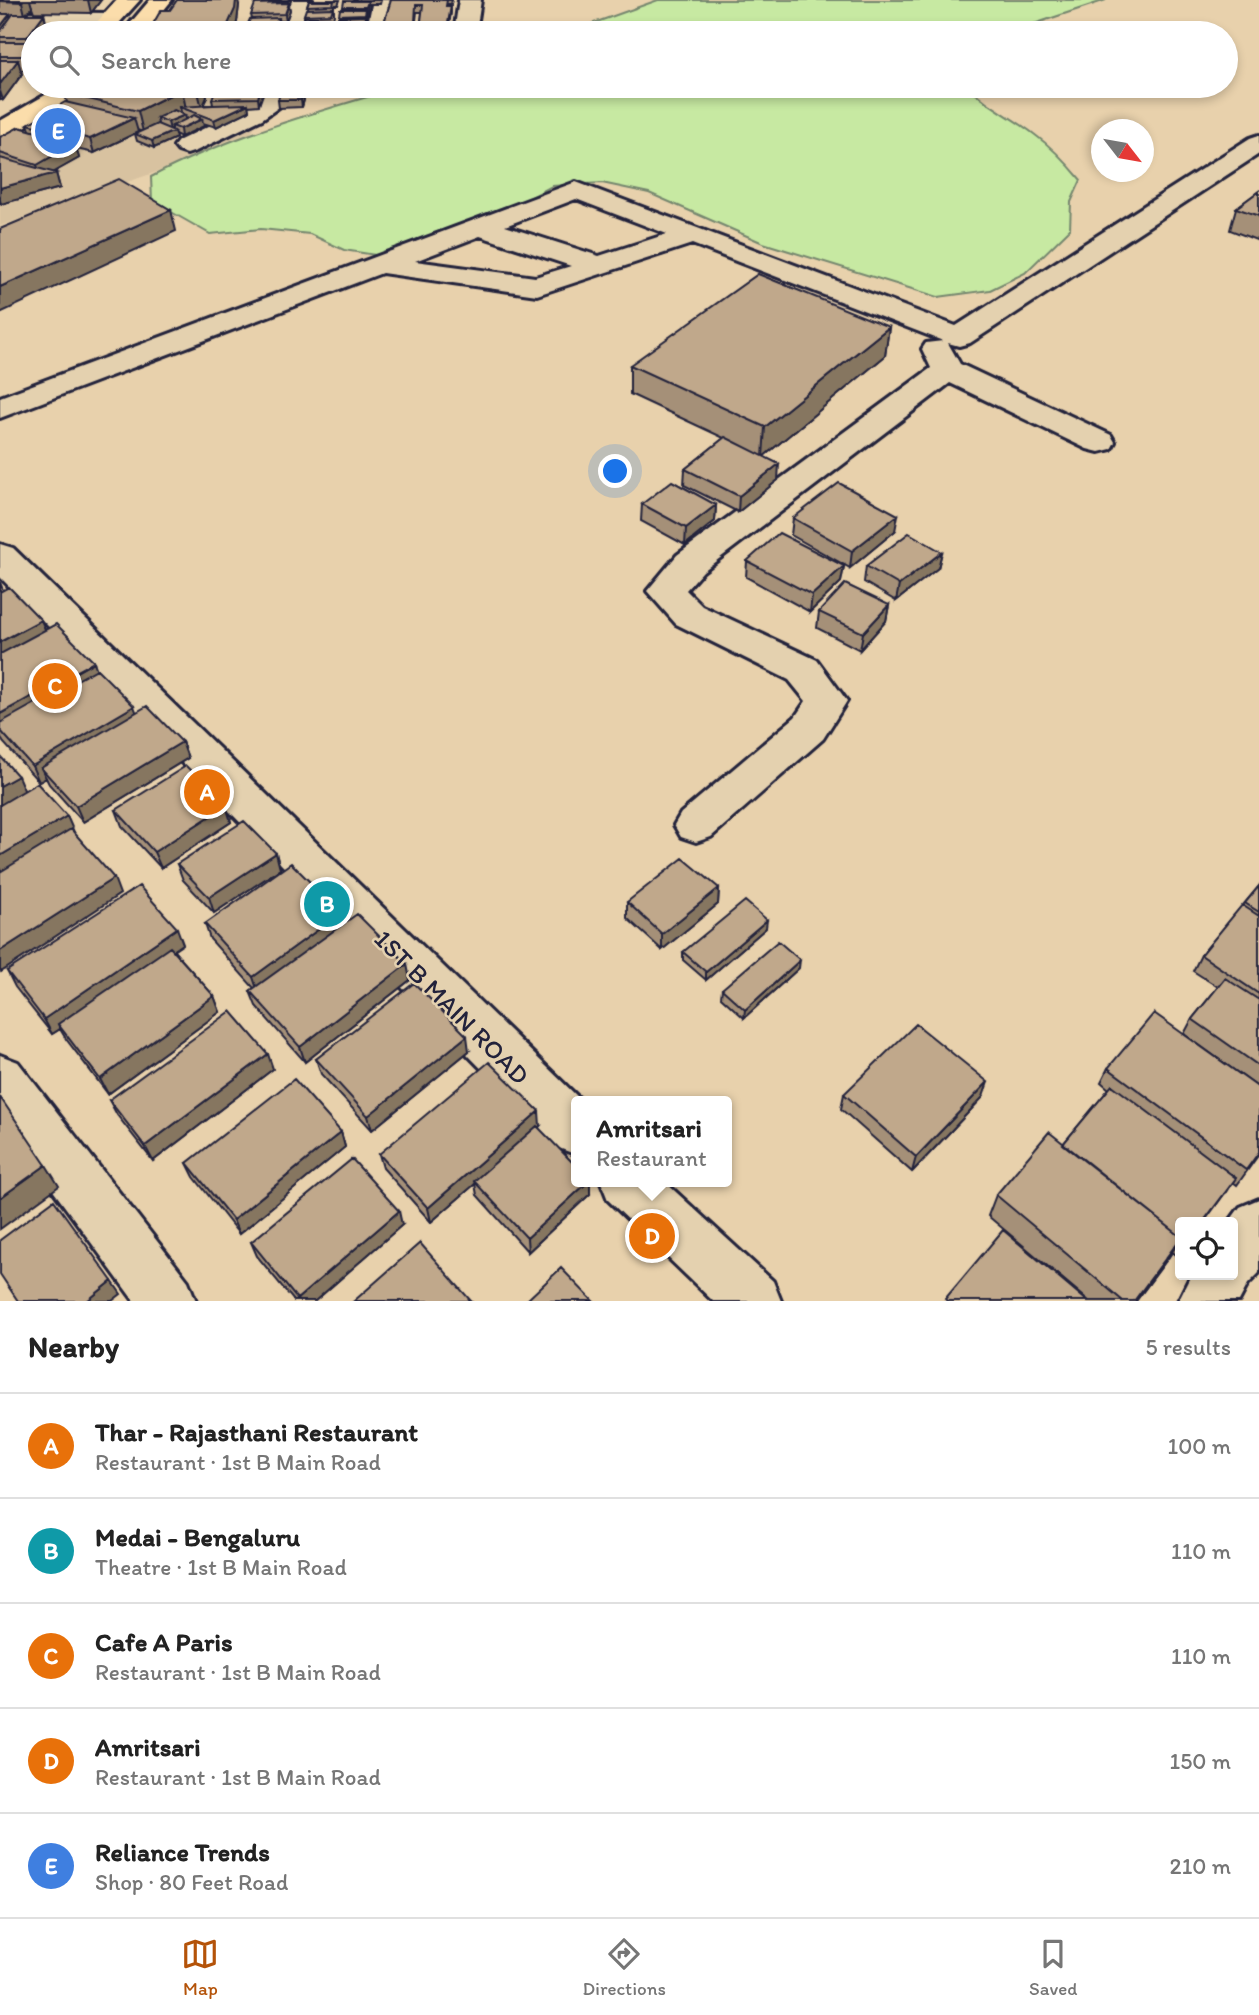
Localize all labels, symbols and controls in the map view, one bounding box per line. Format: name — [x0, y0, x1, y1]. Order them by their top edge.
search box — [21, 21, 1238, 98]
icon: search — [45, 41, 83, 79]
text: Search here — [101, 44, 231, 76]
pin: E — [35, 105, 81, 157]
north arrow — [1091, 119, 1154, 182]
your location — [598, 454, 632, 488]
pin: C — [32, 660, 78, 712]
pin: A — [184, 766, 230, 818]
pin: B — [304, 878, 350, 930]
street label: 1ST B MAIN ROAD — [368, 923, 536, 1091]
popup — [571, 1096, 732, 1187]
text: Amritsari — [596, 1112, 702, 1144]
text: Restaurant — [596, 1144, 707, 1172]
pin: D — [629, 1210, 675, 1262]
map controls — [1175, 1217, 1238, 1280]
button: locate — [1175, 1217, 1238, 1280]
text: Nearby — [28, 1328, 119, 1365]
text: 5 results — [1145, 1333, 1231, 1361]
text: Thar - Rajasthani Restaurant — [95, 1416, 418, 1448]
text: A — [44, 1432, 58, 1460]
text: 100 m — [1167, 1432, 1231, 1460]
text: Restaurant · 1st B Main Road — [95, 1448, 381, 1476]
text: Medai - Bengaluru — [95, 1521, 300, 1553]
text: B — [44, 1537, 58, 1565]
text: 110 m — [1171, 1537, 1231, 1565]
text: Theatre · 1st B Main Road — [95, 1553, 347, 1581]
text: Cafe A Paris — [95, 1626, 232, 1658]
text: C — [44, 1642, 58, 1670]
text: 110 m — [1171, 1642, 1231, 1670]
text: Restaurant · 1st B Main Road — [95, 1658, 381, 1686]
text: Amritsari — [95, 1731, 201, 1763]
text: D — [43, 1747, 59, 1775]
text: 150 m — [1170, 1747, 1231, 1775]
text: Restaurant · 1st B Main Road — [95, 1763, 381, 1791]
text: Reliance Trends — [95, 1836, 270, 1868]
text: E — [45, 1852, 57, 1880]
text: 210 m — [1170, 1852, 1231, 1880]
text: Shop · 80 Feet Road — [95, 1868, 288, 1896]
tab: Map — [181, 1935, 219, 2000]
tab: Directions — [582, 1935, 666, 2000]
tab: Saved — [1029, 1935, 1077, 2000]

